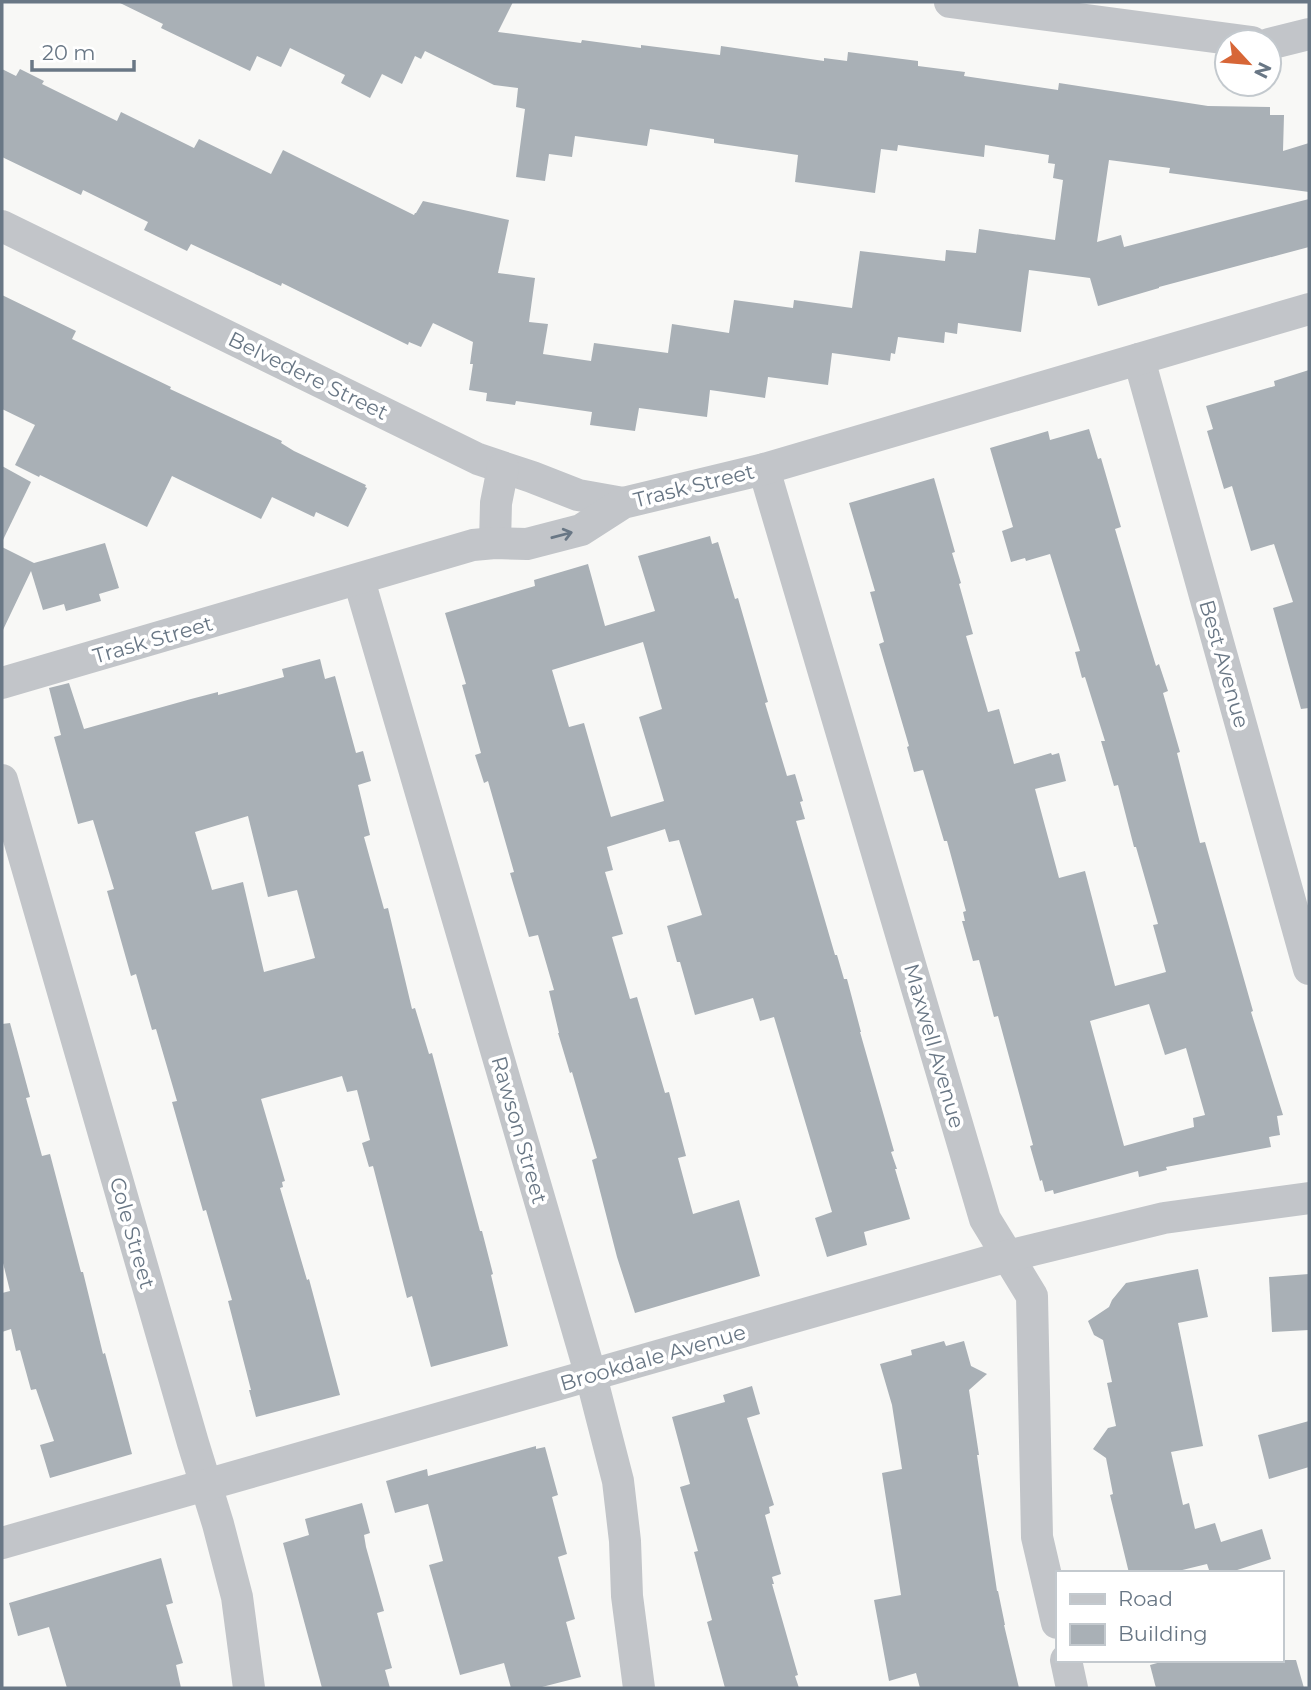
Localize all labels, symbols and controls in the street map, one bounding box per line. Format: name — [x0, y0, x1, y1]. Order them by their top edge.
scale bar — [32, 28, 133, 72]
north arrow — [1213, 28, 1283, 98]
text: 20 m — [42, 40, 96, 65]
text: N — [1249, 58, 1277, 82]
street label: Belvedere Street — [224, 326, 392, 425]
street label: Trask Street — [631, 458, 757, 513]
one-way arrow — [551, 528, 573, 541]
street label: Best Avenue — [1194, 597, 1255, 731]
street label: Trask Street — [90, 610, 216, 669]
street label: Maxwell Avenue — [899, 961, 970, 1131]
street label: Rawson Street — [486, 1053, 552, 1206]
street label: Cole Street — [105, 1174, 160, 1292]
street label: Brookdale Avenue — [557, 1319, 749, 1396]
legend — [1056, 1571, 1283, 1662]
text: Road — [1118, 1586, 1173, 1611]
text: Building — [1118, 1621, 1208, 1646]

